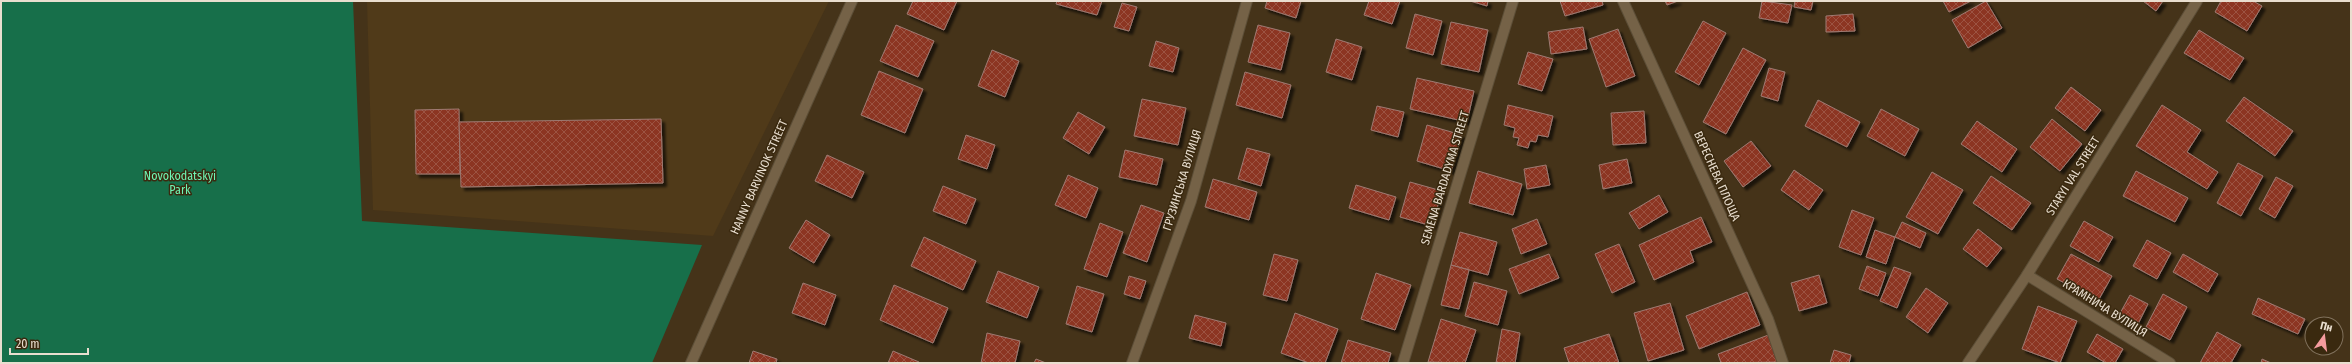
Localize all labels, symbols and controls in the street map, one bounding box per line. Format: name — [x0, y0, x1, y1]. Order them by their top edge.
street label: SEMENA BARDADYMA STREET — [1418, 109, 1472, 247]
street label: HANNY BARVINOK STREET — [727, 117, 791, 237]
street label: ГРУЗИНСЬКА ВУЛИЦЯ — [1160, 128, 1204, 232]
street label: ВЕРЕСНЕВА ПЛОЩА — [1691, 129, 1743, 224]
street label: STARYI VAL STREET — [2043, 134, 2103, 218]
park label: Novokodatskyi Park — [144, 169, 216, 197]
street label: КРАМНИЧА ВУЛИЦЯ — [2060, 276, 2150, 340]
north arrow — [2304, 316, 2344, 356]
text: Пн — [2319, 319, 2334, 335]
scale bar — [10, 330, 88, 356]
text: 20 m — [16, 337, 40, 351]

